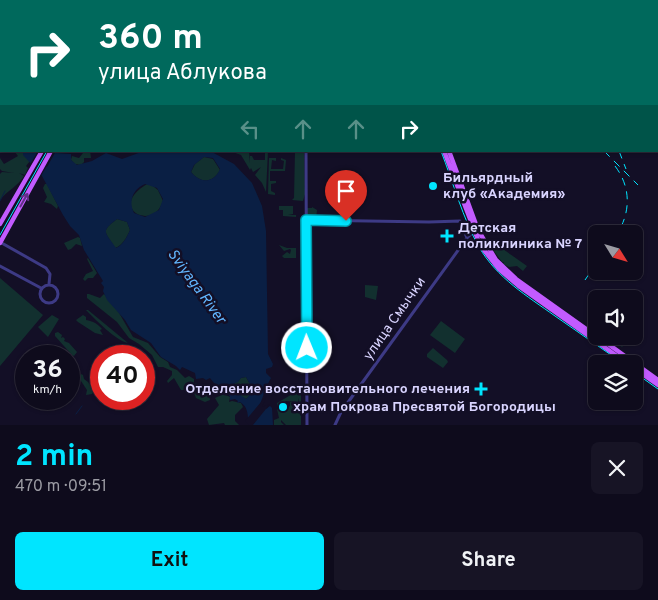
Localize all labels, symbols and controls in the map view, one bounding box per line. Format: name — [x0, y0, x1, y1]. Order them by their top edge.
text: 360 m — [98, 17, 203, 61]
icon: right — [15, 20, 80, 85]
text: улица Аблукова — [98, 60, 267, 87]
icon: left — [236, 115, 264, 143]
icon: ahead — [289, 115, 317, 143]
icon: ahead — [342, 115, 370, 143]
icon: right — [395, 115, 423, 143]
pin — [325, 170, 367, 221]
place label: Бильярдный клуб «Академия» — [443, 170, 565, 203]
icon: arrive — [332, 177, 360, 205]
marker: Бильярдный клуб «Академия» — [427, 180, 439, 192]
one-way arrow — [20, 193, 29, 208]
place label: Детская поликлиника № 7 — [458, 220, 582, 253]
north arrow — [588, 225, 642, 280]
map controls — [588, 225, 643, 410]
marker: Детская поликлиника № 7 — [440, 229, 454, 243]
water label: Sviyaga River — [162, 246, 230, 329]
street label: улица Смычки — [360, 274, 430, 364]
button: sound — [588, 290, 643, 345]
position arrow — [280, 321, 332, 373]
speed limit sign: 40 — [90, 345, 155, 410]
text: 36 — [32, 355, 63, 387]
button: layers — [588, 355, 643, 410]
place label: Отделение восстановительного лечения — [185, 381, 470, 398]
text: km/h — [33, 382, 62, 398]
marker: Отделение восстановительного лечения — [474, 382, 488, 396]
place label: храм Покрова Пресвятой Богородицы — [293, 399, 556, 416]
marker: храм Покрова Пресвятой Богородицы — [277, 401, 289, 413]
text: 2 min — [15, 439, 93, 476]
button: close — [591, 442, 643, 494]
text: 470 m · 09:51 — [15, 477, 107, 497]
button: Exit — [15, 532, 324, 590]
button: Share — [334, 532, 643, 590]

